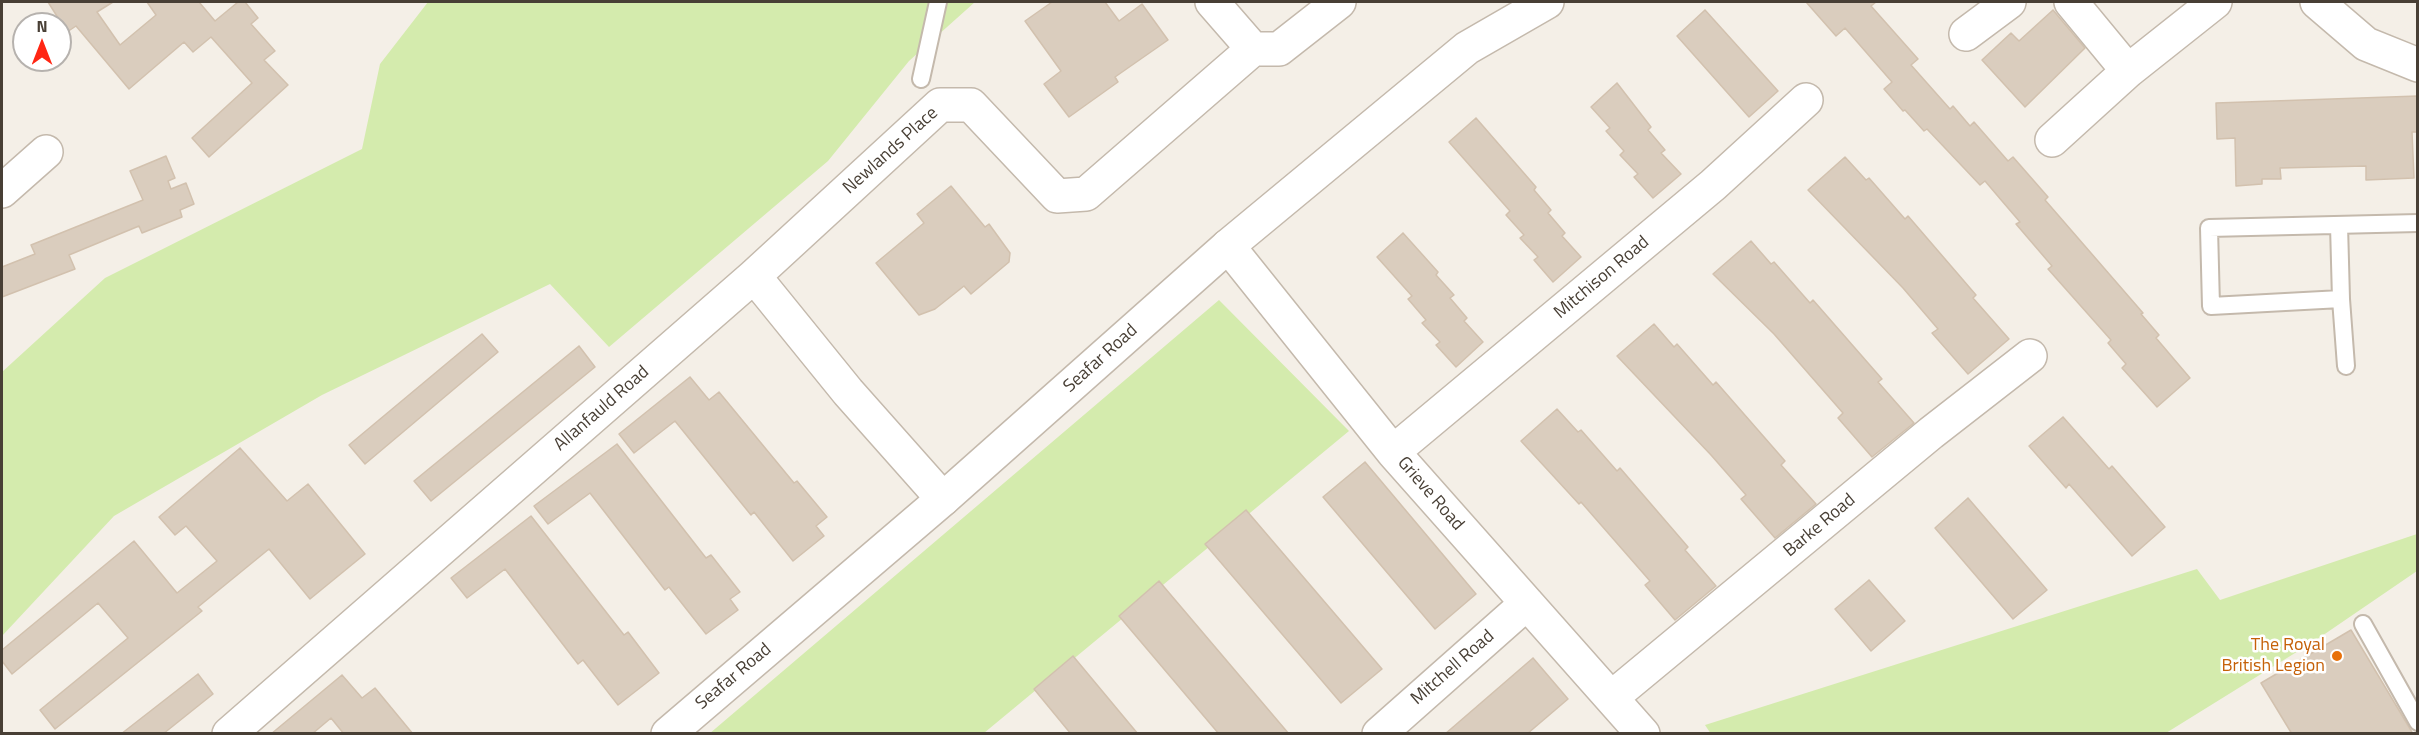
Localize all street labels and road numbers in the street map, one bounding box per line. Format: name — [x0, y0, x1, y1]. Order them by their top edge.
street label: Newlands Place — [839, 103, 943, 199]
street label: Mitchison Road — [1550, 232, 1654, 324]
street label: Seafar Road — [1060, 320, 1142, 398]
street label: Allanfauld Road — [550, 362, 654, 456]
street label: Grieve Road — [1392, 453, 1468, 535]
street label: Barke Road — [1780, 490, 1860, 562]
street label: Mitchell Road — [1407, 626, 1499, 710]
street label: Seafar Road — [692, 639, 776, 715]

